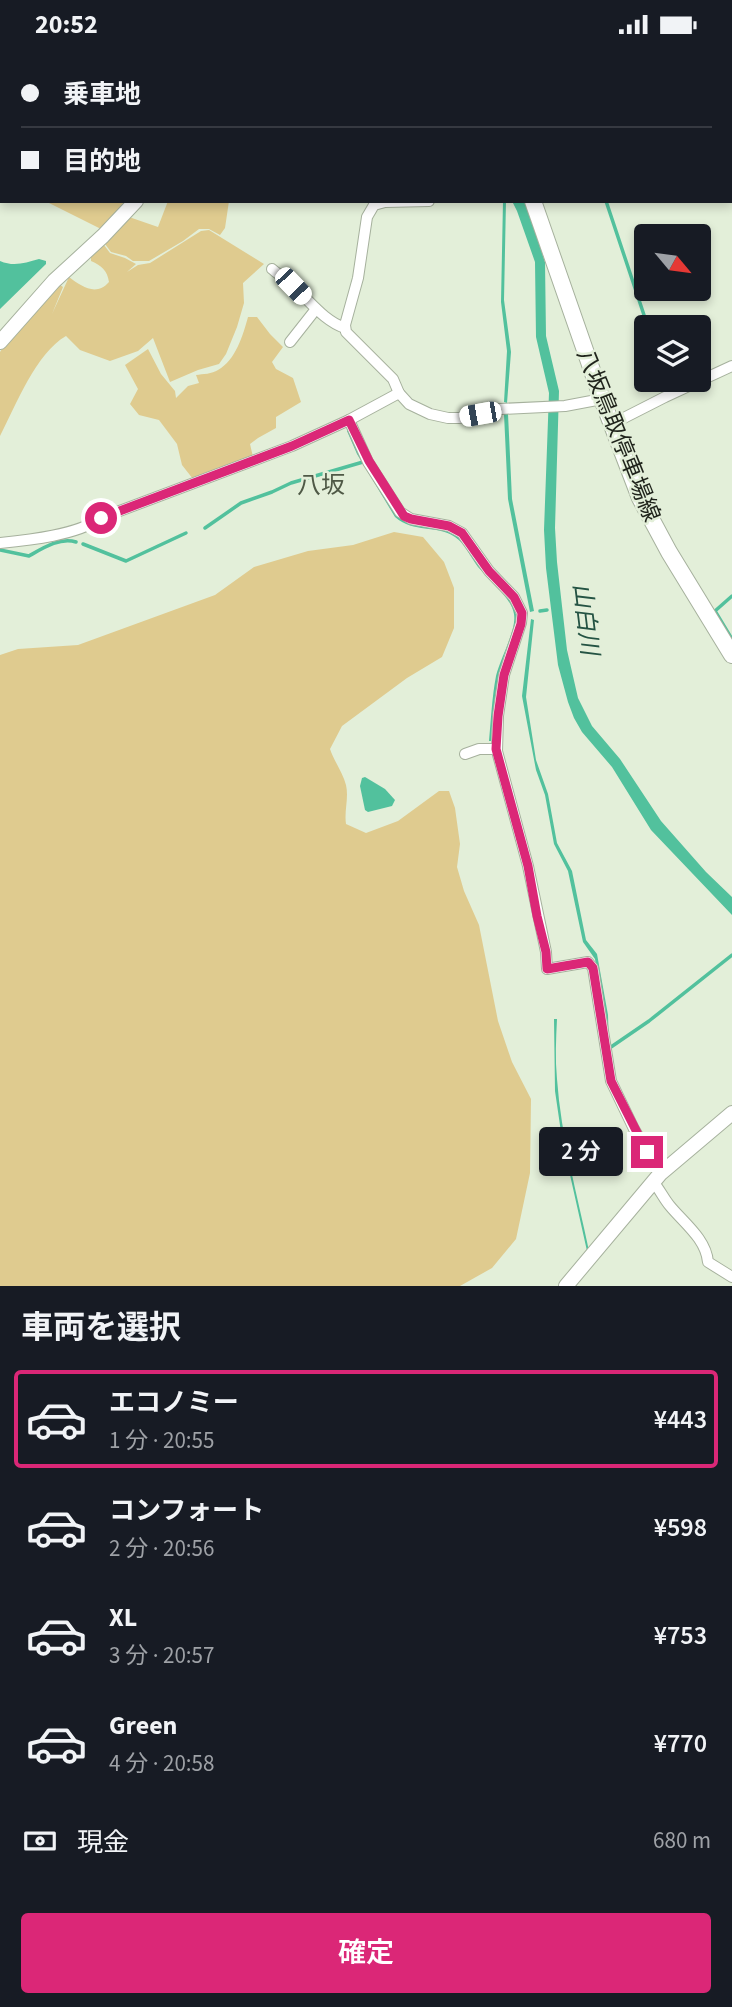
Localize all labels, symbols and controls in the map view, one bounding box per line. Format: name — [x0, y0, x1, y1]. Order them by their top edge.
text: 20:52 — [35, 6, 98, 43]
text: 乗車地 — [63, 76, 141, 113]
text: 目的地 — [63, 143, 141, 180]
north arrow — [634, 224, 710, 301]
map controls — [634, 224, 711, 392]
car — [271, 264, 316, 308]
button: layers — [634, 315, 711, 392]
street label: 八坂鳥取停車場線 — [569, 344, 668, 527]
car — [458, 400, 503, 428]
district label: 八坂 — [297, 468, 345, 503]
route start — [85, 502, 117, 534]
water label: 山白川 — [564, 581, 608, 660]
callout: 2 分 — [538, 1127, 622, 1177]
text: 2 分 — [561, 1135, 601, 1168]
route end — [631, 1136, 663, 1168]
text: 車両を選択 — [21, 1305, 181, 1351]
text: エコノミー — [109, 1384, 239, 1421]
icon: car — [25, 1388, 88, 1451]
text: ¥443 — [654, 1401, 707, 1438]
text: 1 分 · 20:55 — [109, 1424, 214, 1457]
text: コンフォート — [109, 1492, 264, 1529]
icon: car — [25, 1496, 88, 1559]
text: ¥598 — [654, 1509, 707, 1546]
text: 2 分 · 20:56 — [109, 1532, 214, 1565]
text: XL — [109, 1599, 137, 1636]
icon: car — [25, 1604, 88, 1667]
text: ¥753 — [654, 1617, 707, 1654]
text: 3 分 · 20:57 — [109, 1639, 214, 1672]
text: Green — [109, 1707, 177, 1744]
icon: car — [25, 1712, 88, 1775]
text: ¥770 — [654, 1725, 707, 1762]
text: 4 分 · 20:58 — [109, 1747, 214, 1780]
icon: cash — [21, 1822, 59, 1860]
text: 現金 — [77, 1824, 129, 1861]
text: 680 m — [653, 1824, 711, 1857]
button: 確定 — [21, 1913, 711, 1993]

